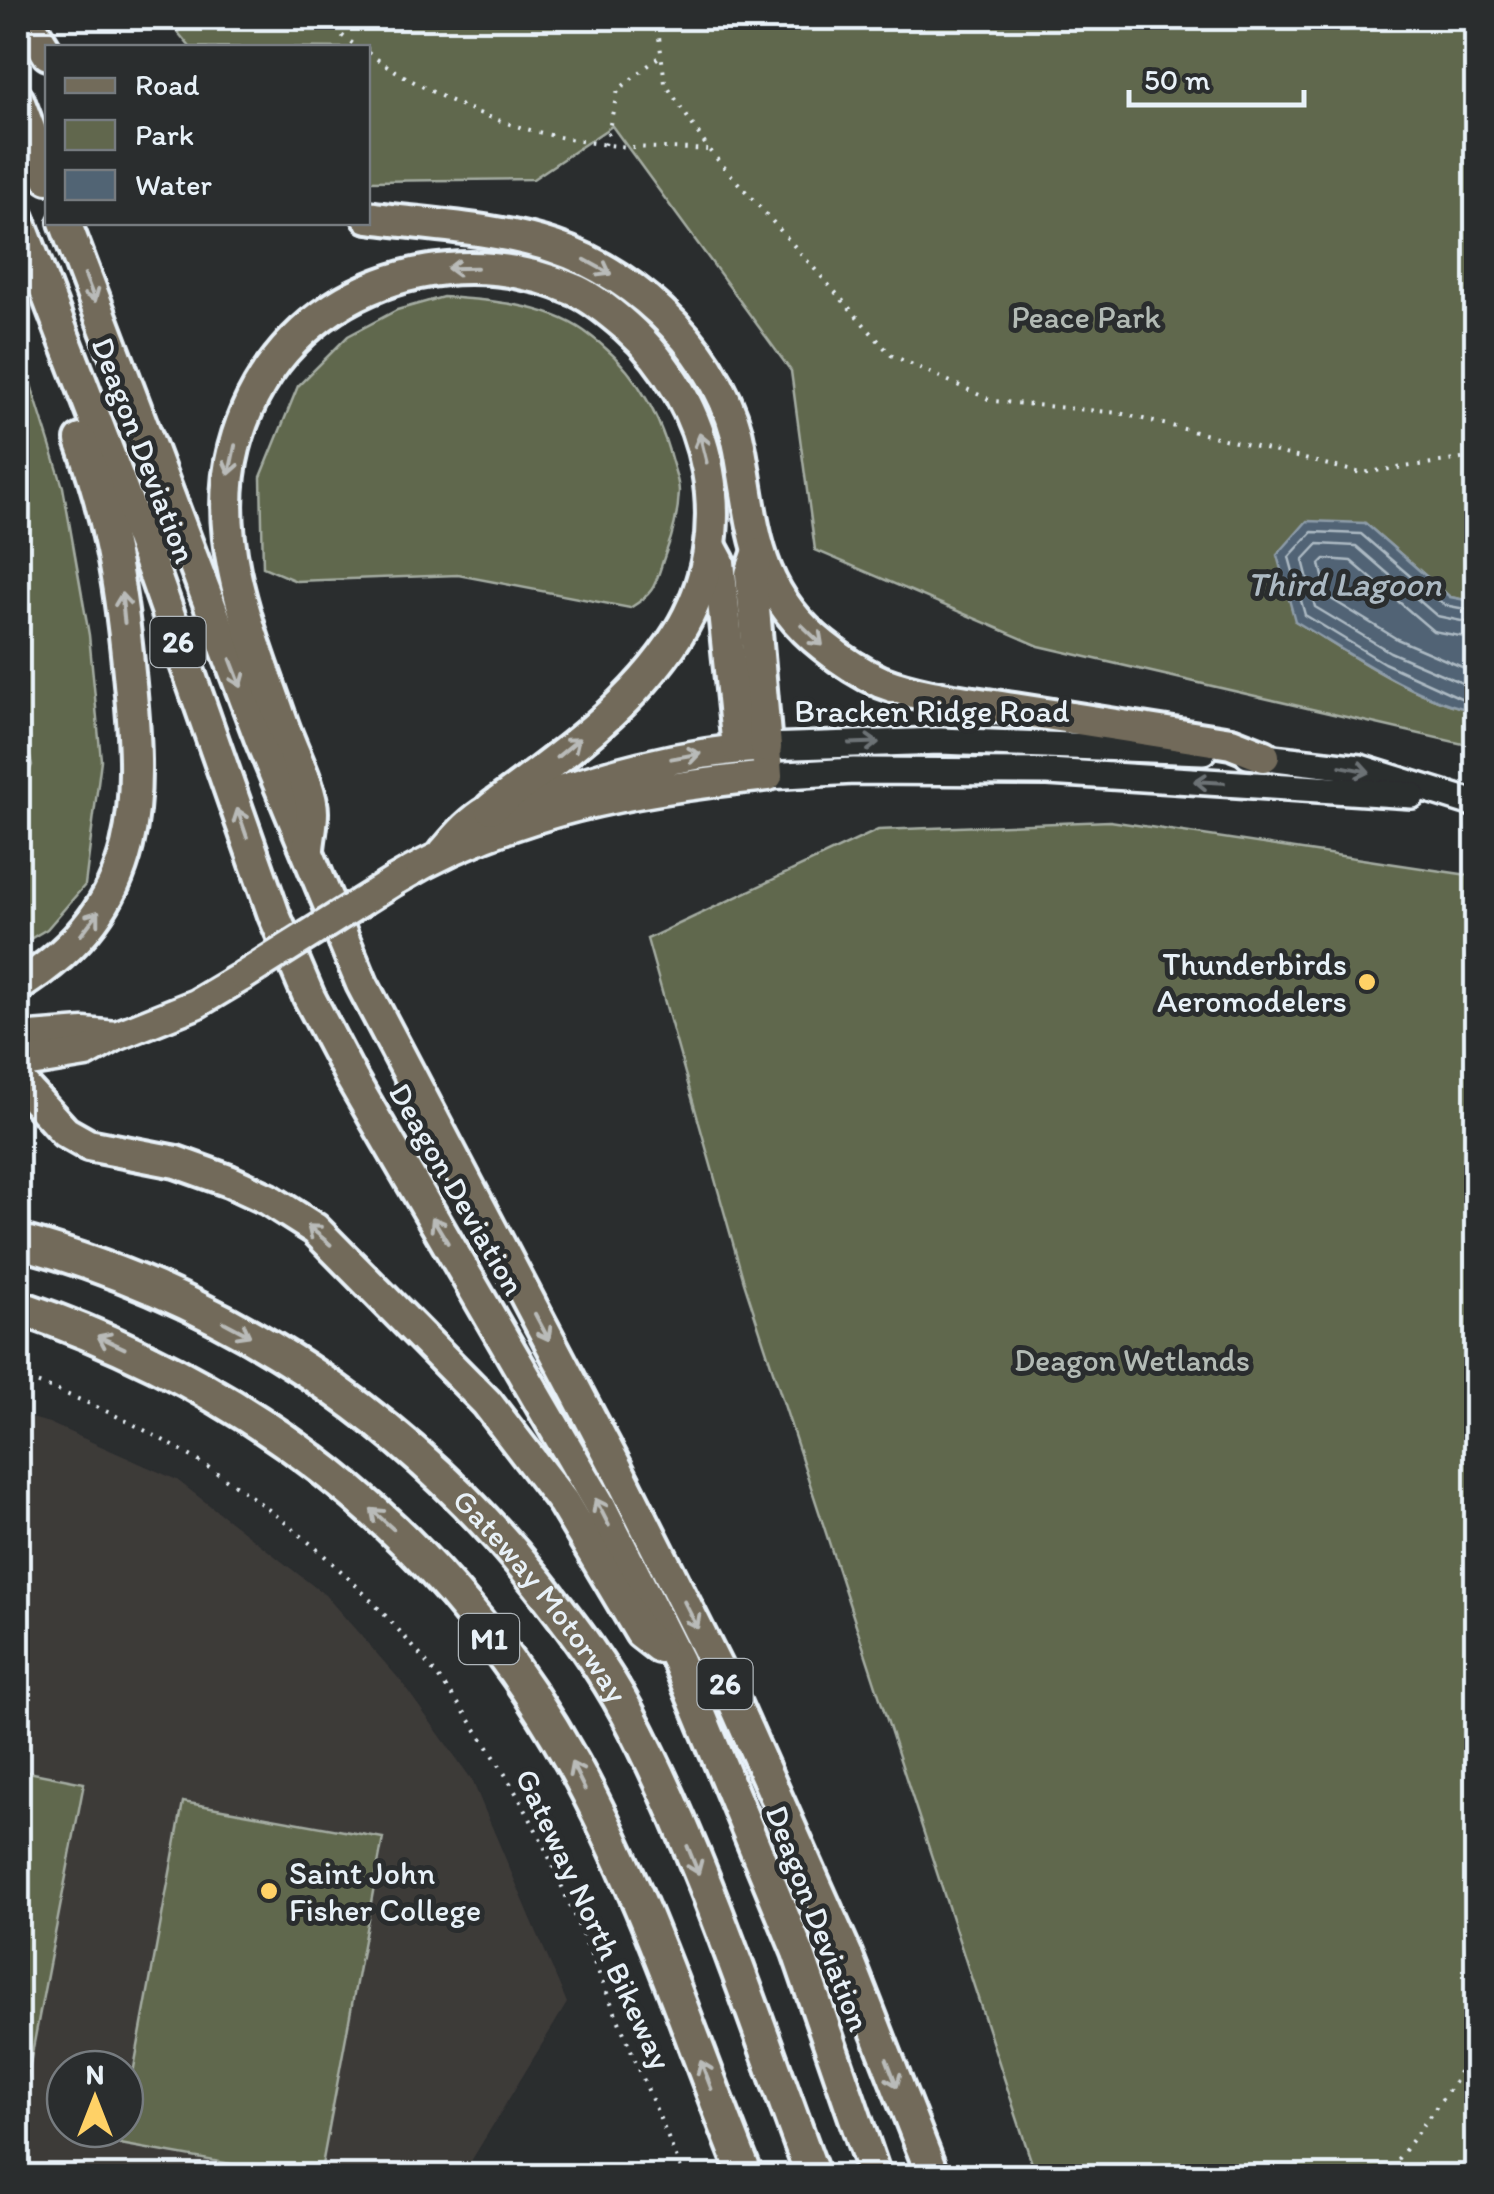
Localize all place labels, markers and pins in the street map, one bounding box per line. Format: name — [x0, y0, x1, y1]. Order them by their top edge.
place label: Thunderbirds Aeromodelers — [1157, 945, 1347, 1020]
marker: Thunderbirds Aeromodelers — [1356, 971, 1378, 993]
place label: Saint John Fisher College — [289, 1854, 481, 1929]
marker: Saint John Fisher College — [258, 1880, 280, 1902]

